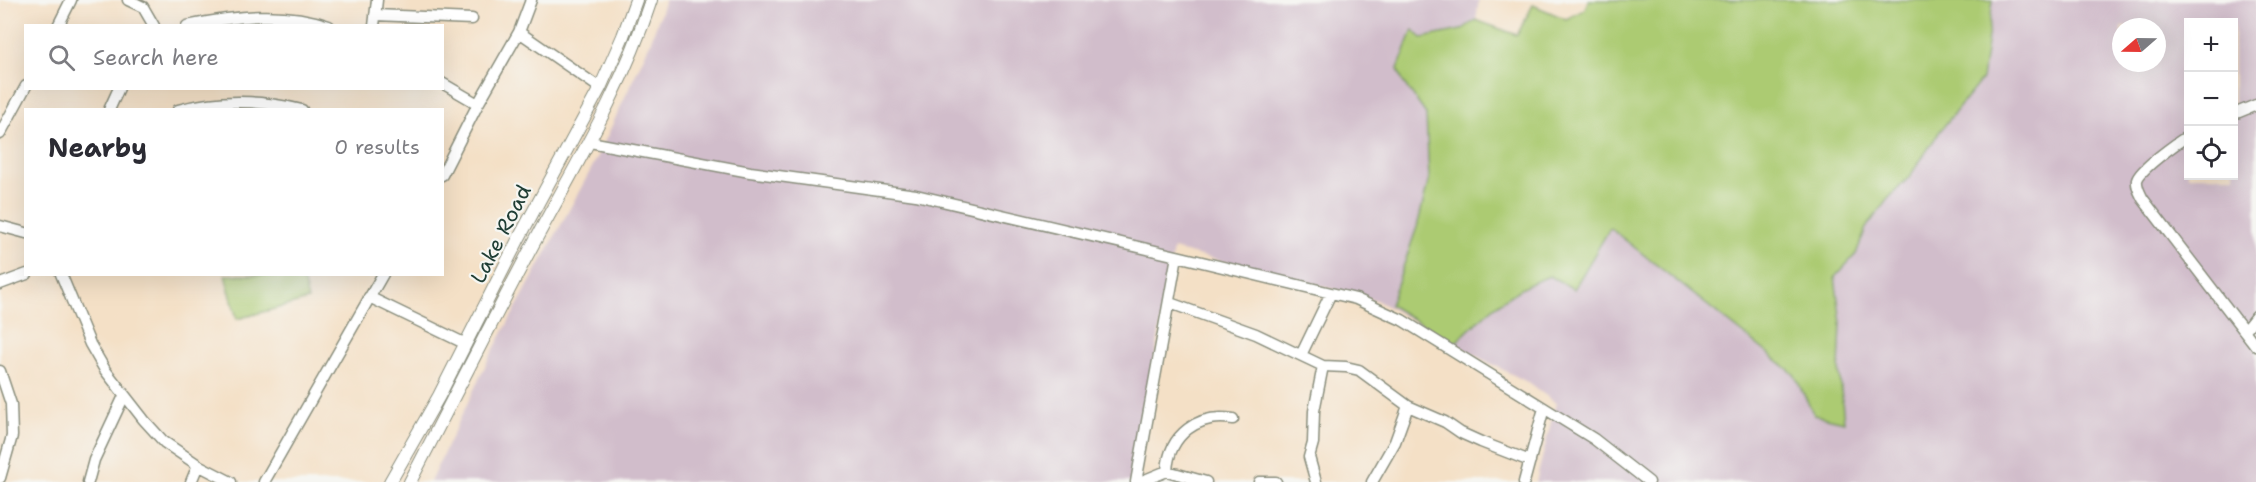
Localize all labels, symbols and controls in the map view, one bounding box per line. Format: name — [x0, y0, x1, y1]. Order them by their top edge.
north arrow — [2112, 18, 2166, 72]
map controls — [2184, 18, 2238, 180]
button: + — [2184, 18, 2238, 72]
search box — [24, 24, 444, 90]
icon: search — [45, 41, 78, 74]
text: Search here — [93, 43, 219, 72]
button: − — [2184, 72, 2238, 126]
button: locate — [2184, 126, 2238, 180]
text: Nearby — [48, 130, 147, 165]
text: 0 results — [334, 134, 420, 160]
street label: Lake Road — [464, 180, 538, 288]

